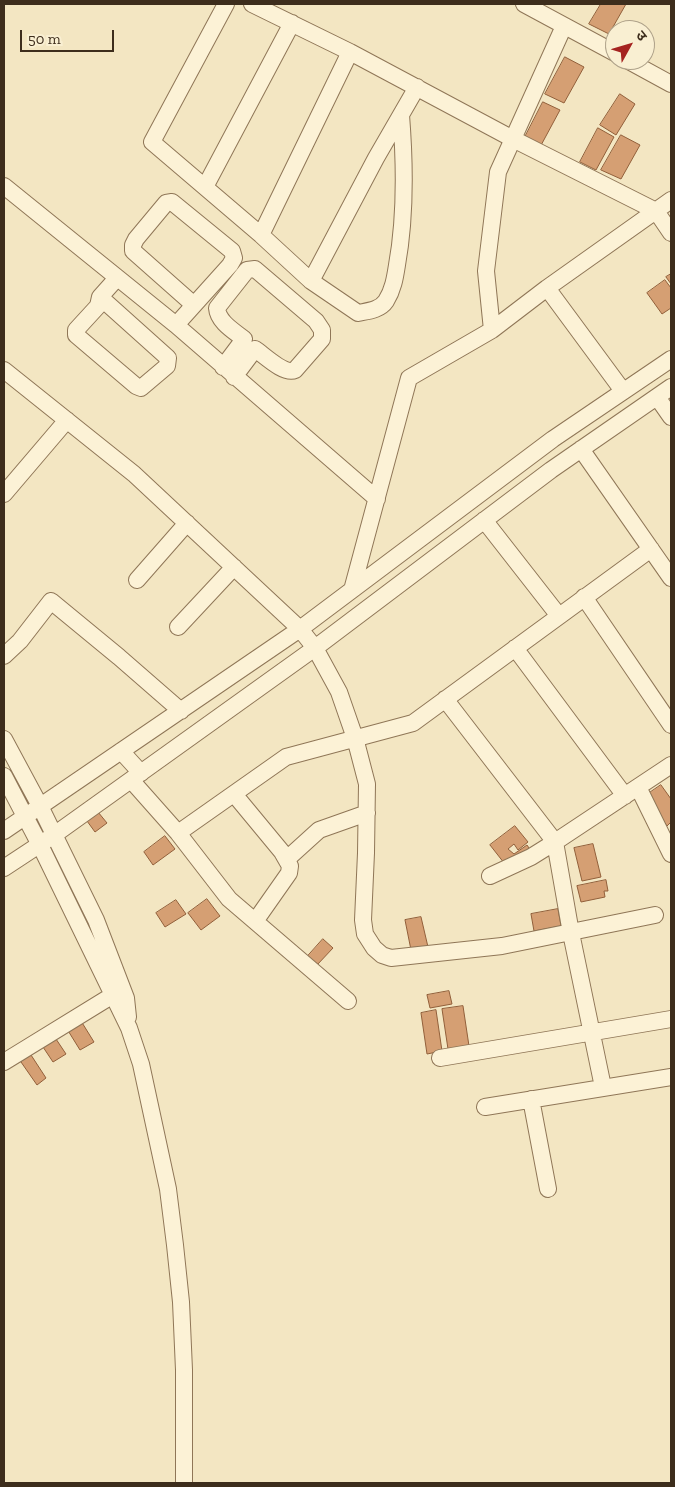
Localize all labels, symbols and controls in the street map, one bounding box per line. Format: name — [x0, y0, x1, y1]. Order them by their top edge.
scale bar — [22, 20, 116, 52]
north arrow — [605, 20, 655, 70]
text: उ — [632, 27, 650, 44]
text: 50 m — [28, 30, 61, 48]

